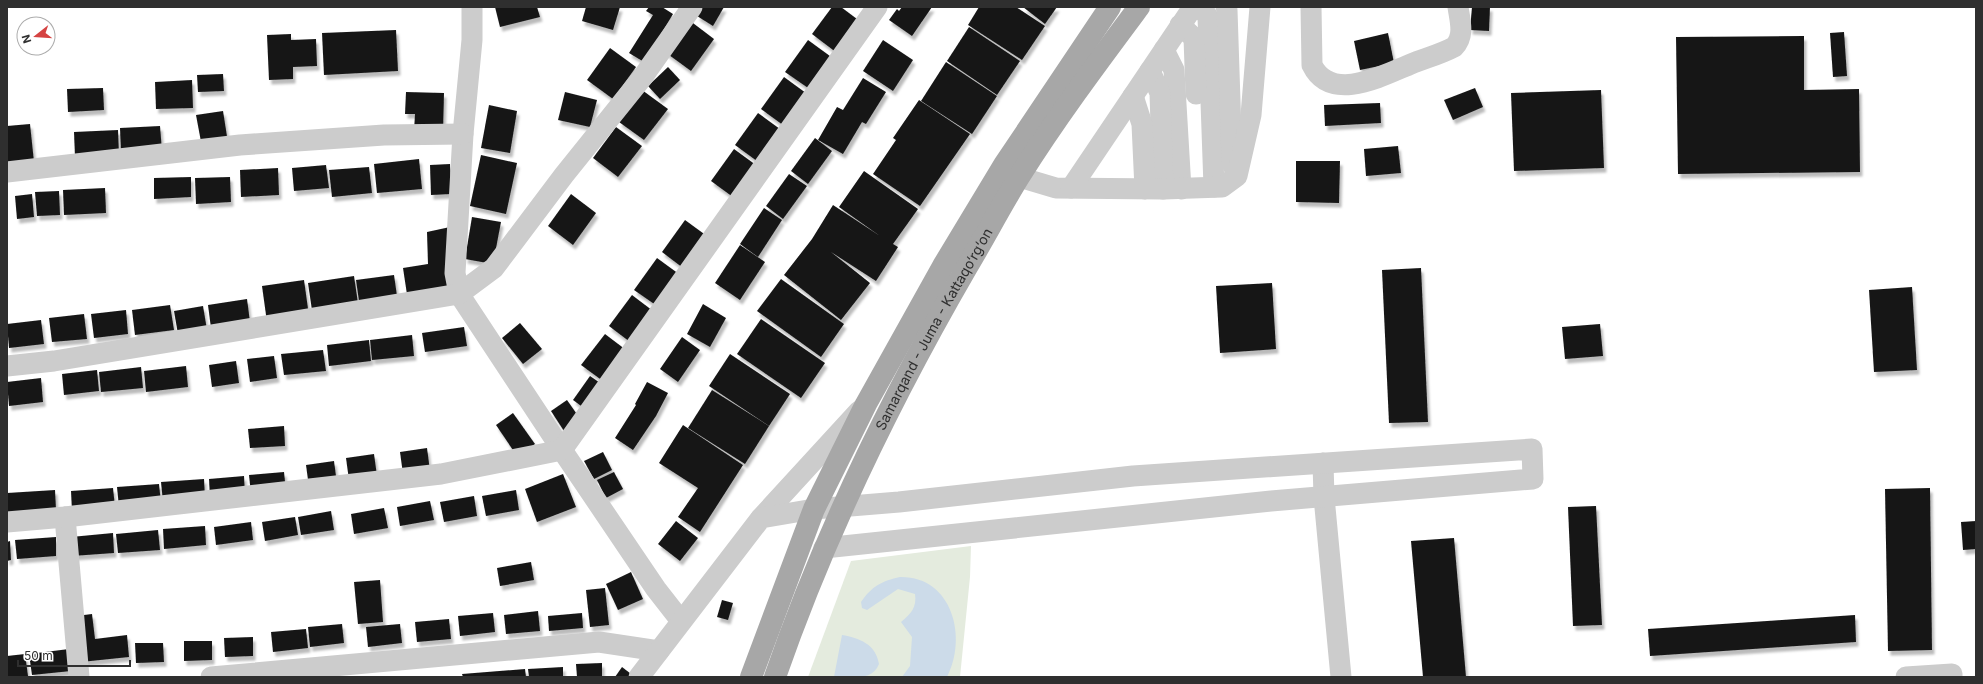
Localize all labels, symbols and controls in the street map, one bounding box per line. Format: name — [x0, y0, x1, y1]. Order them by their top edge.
north arrow — [16, 16, 56, 56]
text: N — [19, 33, 34, 45]
street label: Samarqand - Juma - Kattaqo‘rg‘on — [872, 225, 996, 433]
scale bar — [18, 642, 130, 668]
text: 50 m — [24, 648, 53, 663]

